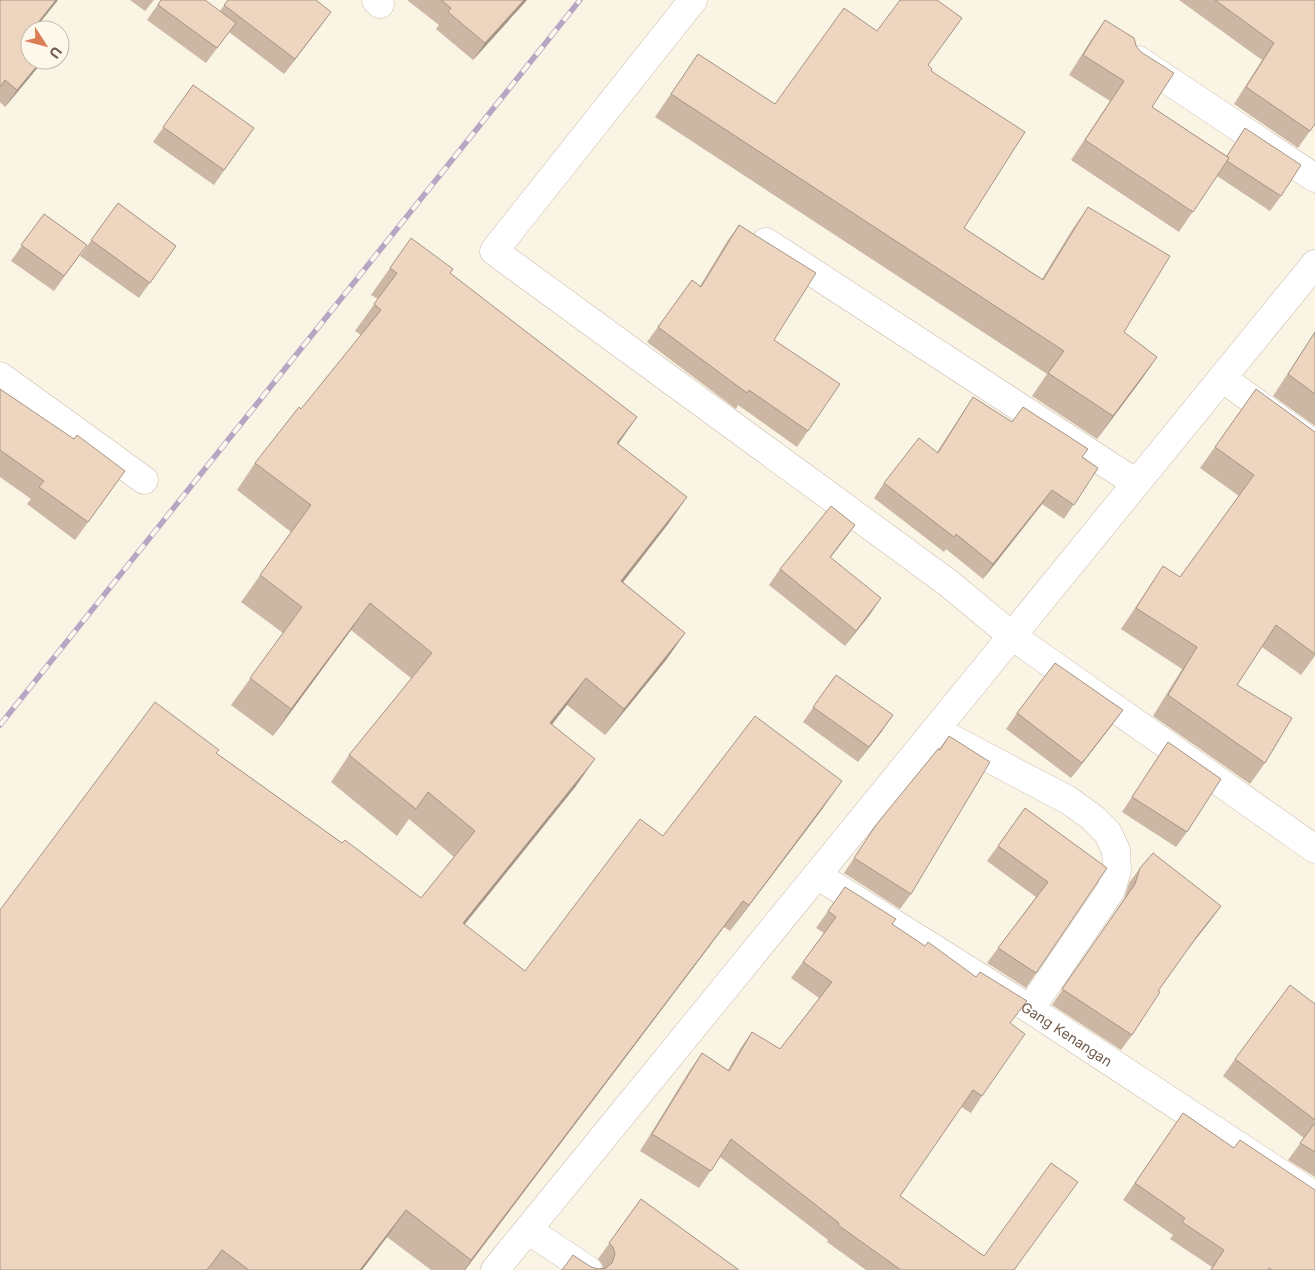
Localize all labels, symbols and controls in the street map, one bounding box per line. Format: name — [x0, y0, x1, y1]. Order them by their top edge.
north arrow — [20, 20, 70, 70]
text: U — [46, 44, 66, 62]
street label: Gang Kenangan — [1018, 997, 1116, 1069]

